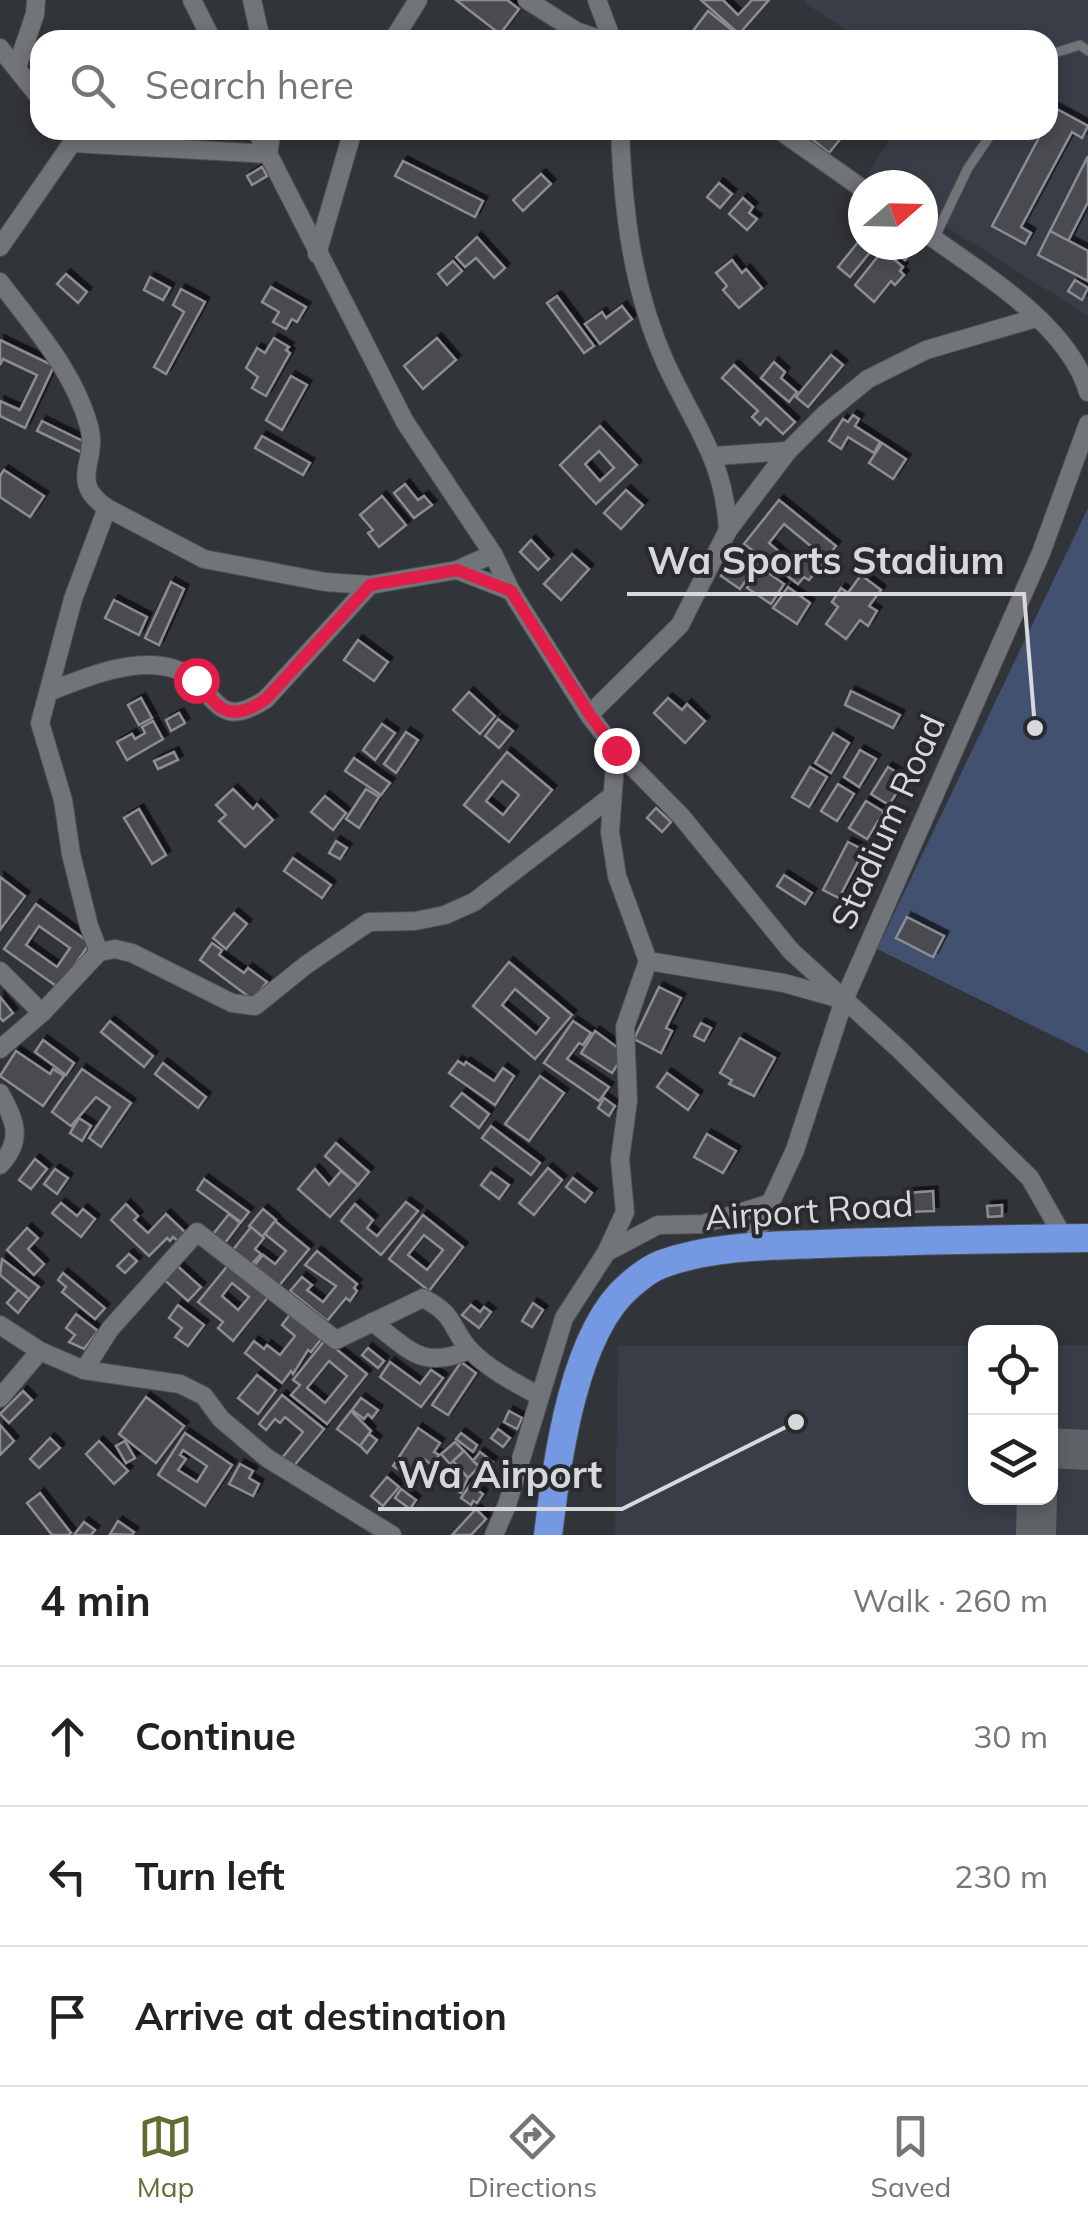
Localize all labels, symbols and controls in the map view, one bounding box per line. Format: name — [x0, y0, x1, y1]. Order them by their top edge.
search box — [30, 30, 1058, 140]
icon: search — [65, 58, 120, 113]
text: Search here — [145, 61, 354, 109]
north arrow — [848, 170, 938, 260]
callout: Wa Sports Stadium — [627, 526, 1024, 594]
text: Wa Sports Stadium — [647, 536, 1005, 584]
route start — [174, 658, 220, 704]
street label: Stadium Road — [820, 707, 954, 936]
route end — [594, 728, 640, 774]
street label: Airport Road — [703, 1181, 914, 1239]
map controls — [968, 1325, 1058, 1505]
button: locate — [968, 1325, 1058, 1415]
button: layers — [968, 1415, 1058, 1505]
callout: Wa Airport — [378, 1441, 622, 1509]
text: Wa Airport — [398, 1450, 602, 1498]
text: 4 min — [40, 1574, 151, 1627]
text: Walk · 260 m — [853, 1580, 1048, 1620]
icon: ahead — [40, 1709, 95, 1764]
text: Continue — [135, 1712, 296, 1760]
text: 30 m — [973, 1716, 1048, 1756]
icon: left — [40, 1849, 95, 1904]
text: Turn left — [135, 1852, 285, 1900]
text: 230 m — [954, 1856, 1048, 1896]
icon: arrive — [40, 1989, 95, 2044]
text: Arrive at destination — [135, 1992, 507, 2040]
tab: Map — [137, 2109, 194, 2204]
tab: Directions — [468, 2109, 597, 2204]
tab: Saved — [870, 2109, 951, 2204]

